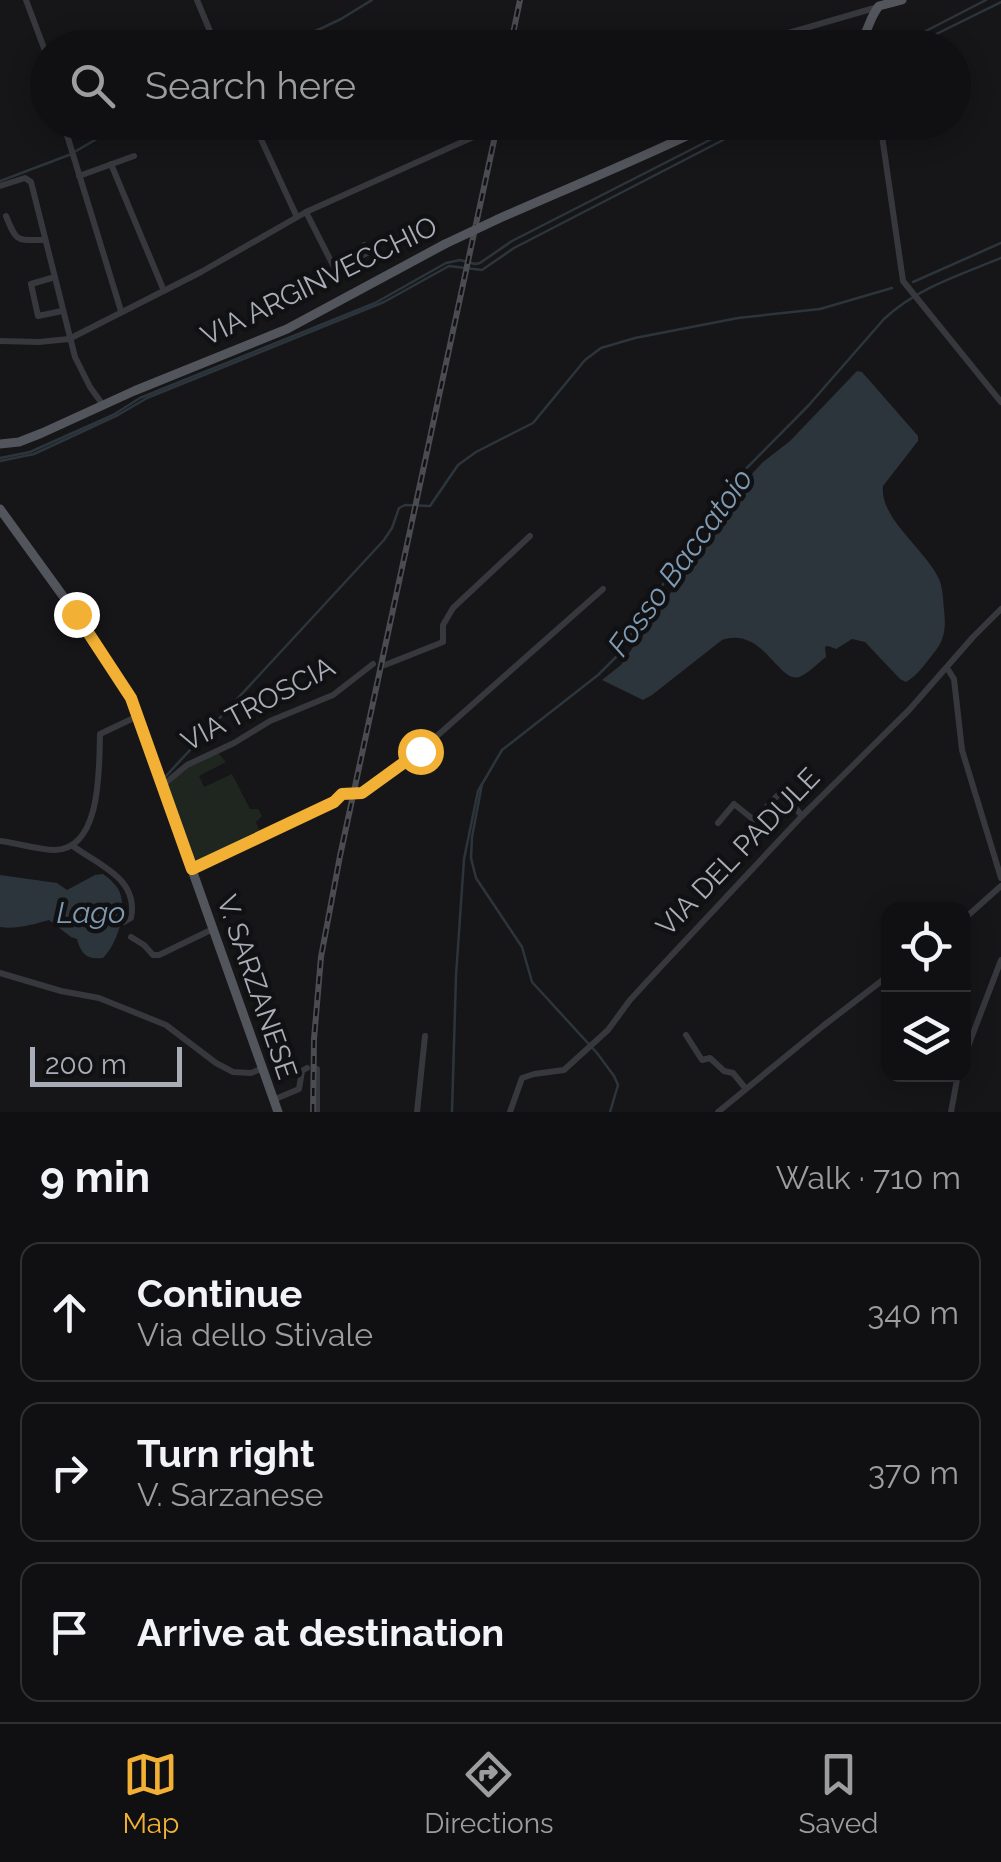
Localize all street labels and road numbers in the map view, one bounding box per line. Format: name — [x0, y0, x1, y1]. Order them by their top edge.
street label: VIA ARGINVECCHIO — [196, 209, 442, 353]
street label: VIA TROSCIA — [176, 650, 340, 758]
street label: VIA DEL PADULE — [650, 761, 826, 943]
street label: V. SARZANESE — [210, 891, 304, 1083]

